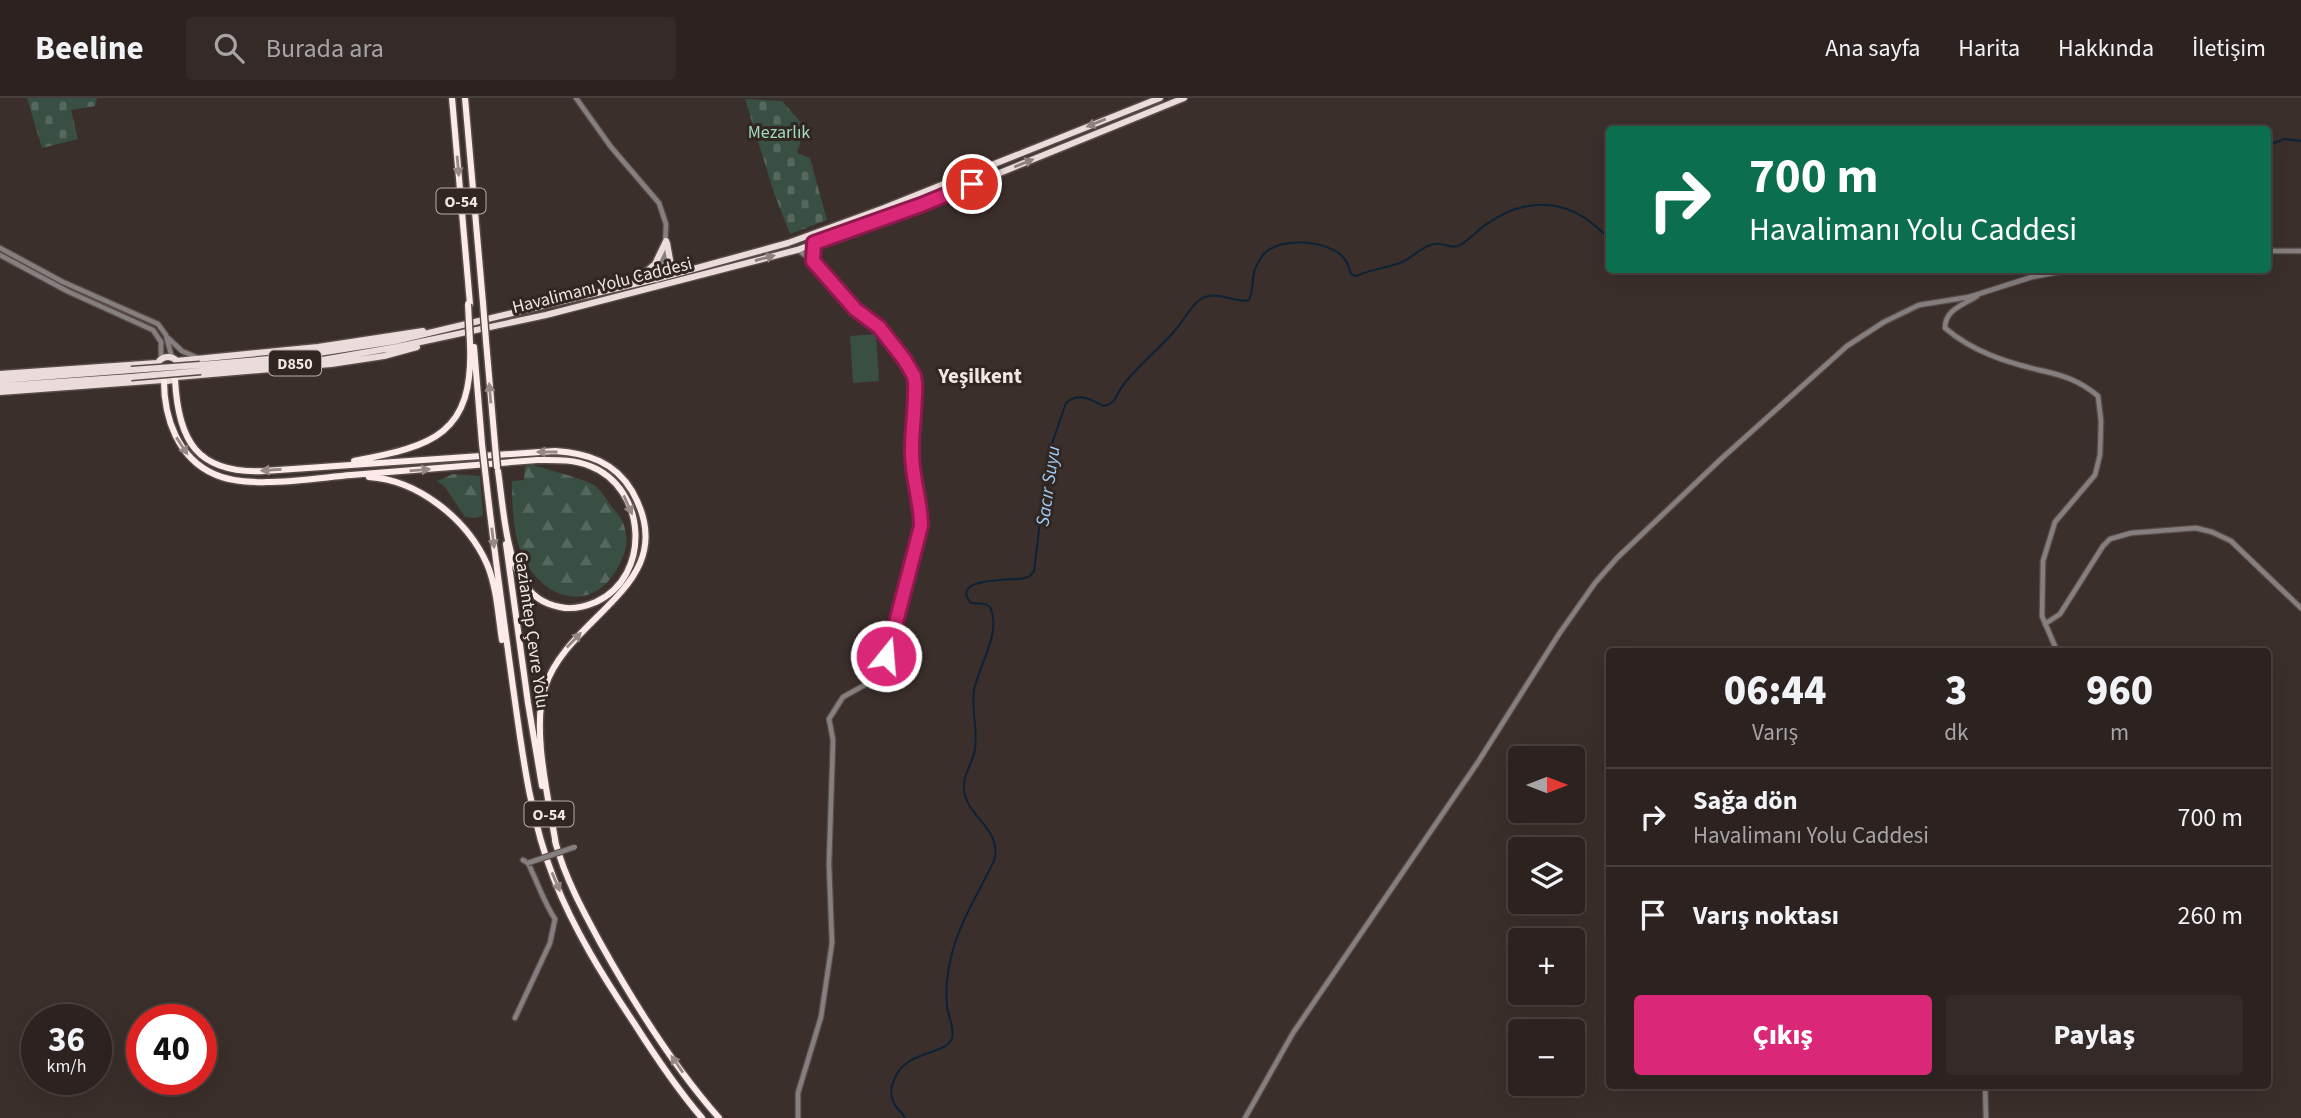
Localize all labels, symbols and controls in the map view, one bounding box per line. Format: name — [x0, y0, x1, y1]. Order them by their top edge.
search box — [186, 17, 676, 80]
text: Beeline — [35, 25, 144, 72]
icon: search — [210, 29, 248, 67]
text: Burada ara — [266, 30, 384, 67]
text: Ana sayfa — [1825, 31, 1920, 66]
text: Harita — [1958, 31, 2020, 66]
text: Hakkında — [2058, 31, 2154, 66]
text: İletişim — [2192, 31, 2266, 66]
one-way arrow — [1085, 117, 1106, 128]
park label: Mezarlık — [748, 120, 810, 145]
text: 700 m — [1749, 142, 1878, 212]
pin — [942, 154, 1002, 214]
icon: right — [1634, 154, 1725, 245]
one-way arrow — [453, 155, 464, 177]
one-way arrow — [1014, 157, 1035, 168]
icon: arrive — [953, 165, 991, 203]
road number: O-54 — [436, 188, 486, 214]
text: Havalimanı Yolu Caddesi — [1749, 207, 2077, 253]
street label: Havalimanı Yolu Caddesi — [510, 251, 695, 320]
one-way arrow — [754, 252, 776, 263]
road number: D850 — [269, 350, 321, 376]
district label: Yeşilkent — [937, 361, 1022, 391]
one-way arrow — [485, 382, 496, 404]
one-way arrow — [175, 436, 188, 455]
water label: Sacır Suyu — [1029, 444, 1067, 528]
one-way arrow — [536, 446, 558, 458]
one-way arrow — [410, 464, 432, 475]
one-way arrow — [260, 465, 282, 476]
one-way arrow — [622, 495, 634, 515]
one-way arrow — [488, 527, 499, 549]
street label: Gaziantep Çevre Yolu — [508, 550, 555, 710]
position arrow — [849, 619, 923, 693]
one-way arrow — [565, 632, 581, 649]
text: 06:44 — [1724, 661, 1826, 721]
text: 3 — [1945, 661, 1967, 721]
text: 960 — [2086, 661, 2153, 721]
text: Varış — [1752, 716, 1798, 749]
text: dk — [1944, 716, 1968, 749]
text: m — [2110, 716, 2129, 749]
north arrow — [1508, 746, 1586, 822]
map controls — [1508, 746, 1585, 1096]
text: Sağa dön — [1693, 782, 1798, 819]
icon: right — [1634, 798, 1672, 836]
text: 700 m — [2177, 799, 2243, 836]
road number: O-54 — [524, 802, 574, 827]
text: Havalimanı Yolu Caddesi — [1693, 819, 1929, 852]
button: layers — [1508, 837, 1585, 914]
one-way arrow — [551, 871, 562, 892]
icon: arrive — [1634, 896, 1672, 934]
text: Varış noktası — [1693, 897, 1839, 934]
text: 260 m — [2177, 897, 2243, 934]
button: + — [1508, 928, 1585, 1005]
button: Çıkış — [1634, 995, 1932, 1075]
button: Paylaş — [1946, 995, 2243, 1075]
speed limit sign: 40 — [126, 1004, 217, 1095]
text: 36 — [48, 1015, 85, 1065]
button: − — [1508, 1019, 1585, 1096]
text: km/h — [47, 1054, 86, 1079]
one-way arrow — [670, 1055, 684, 1073]

